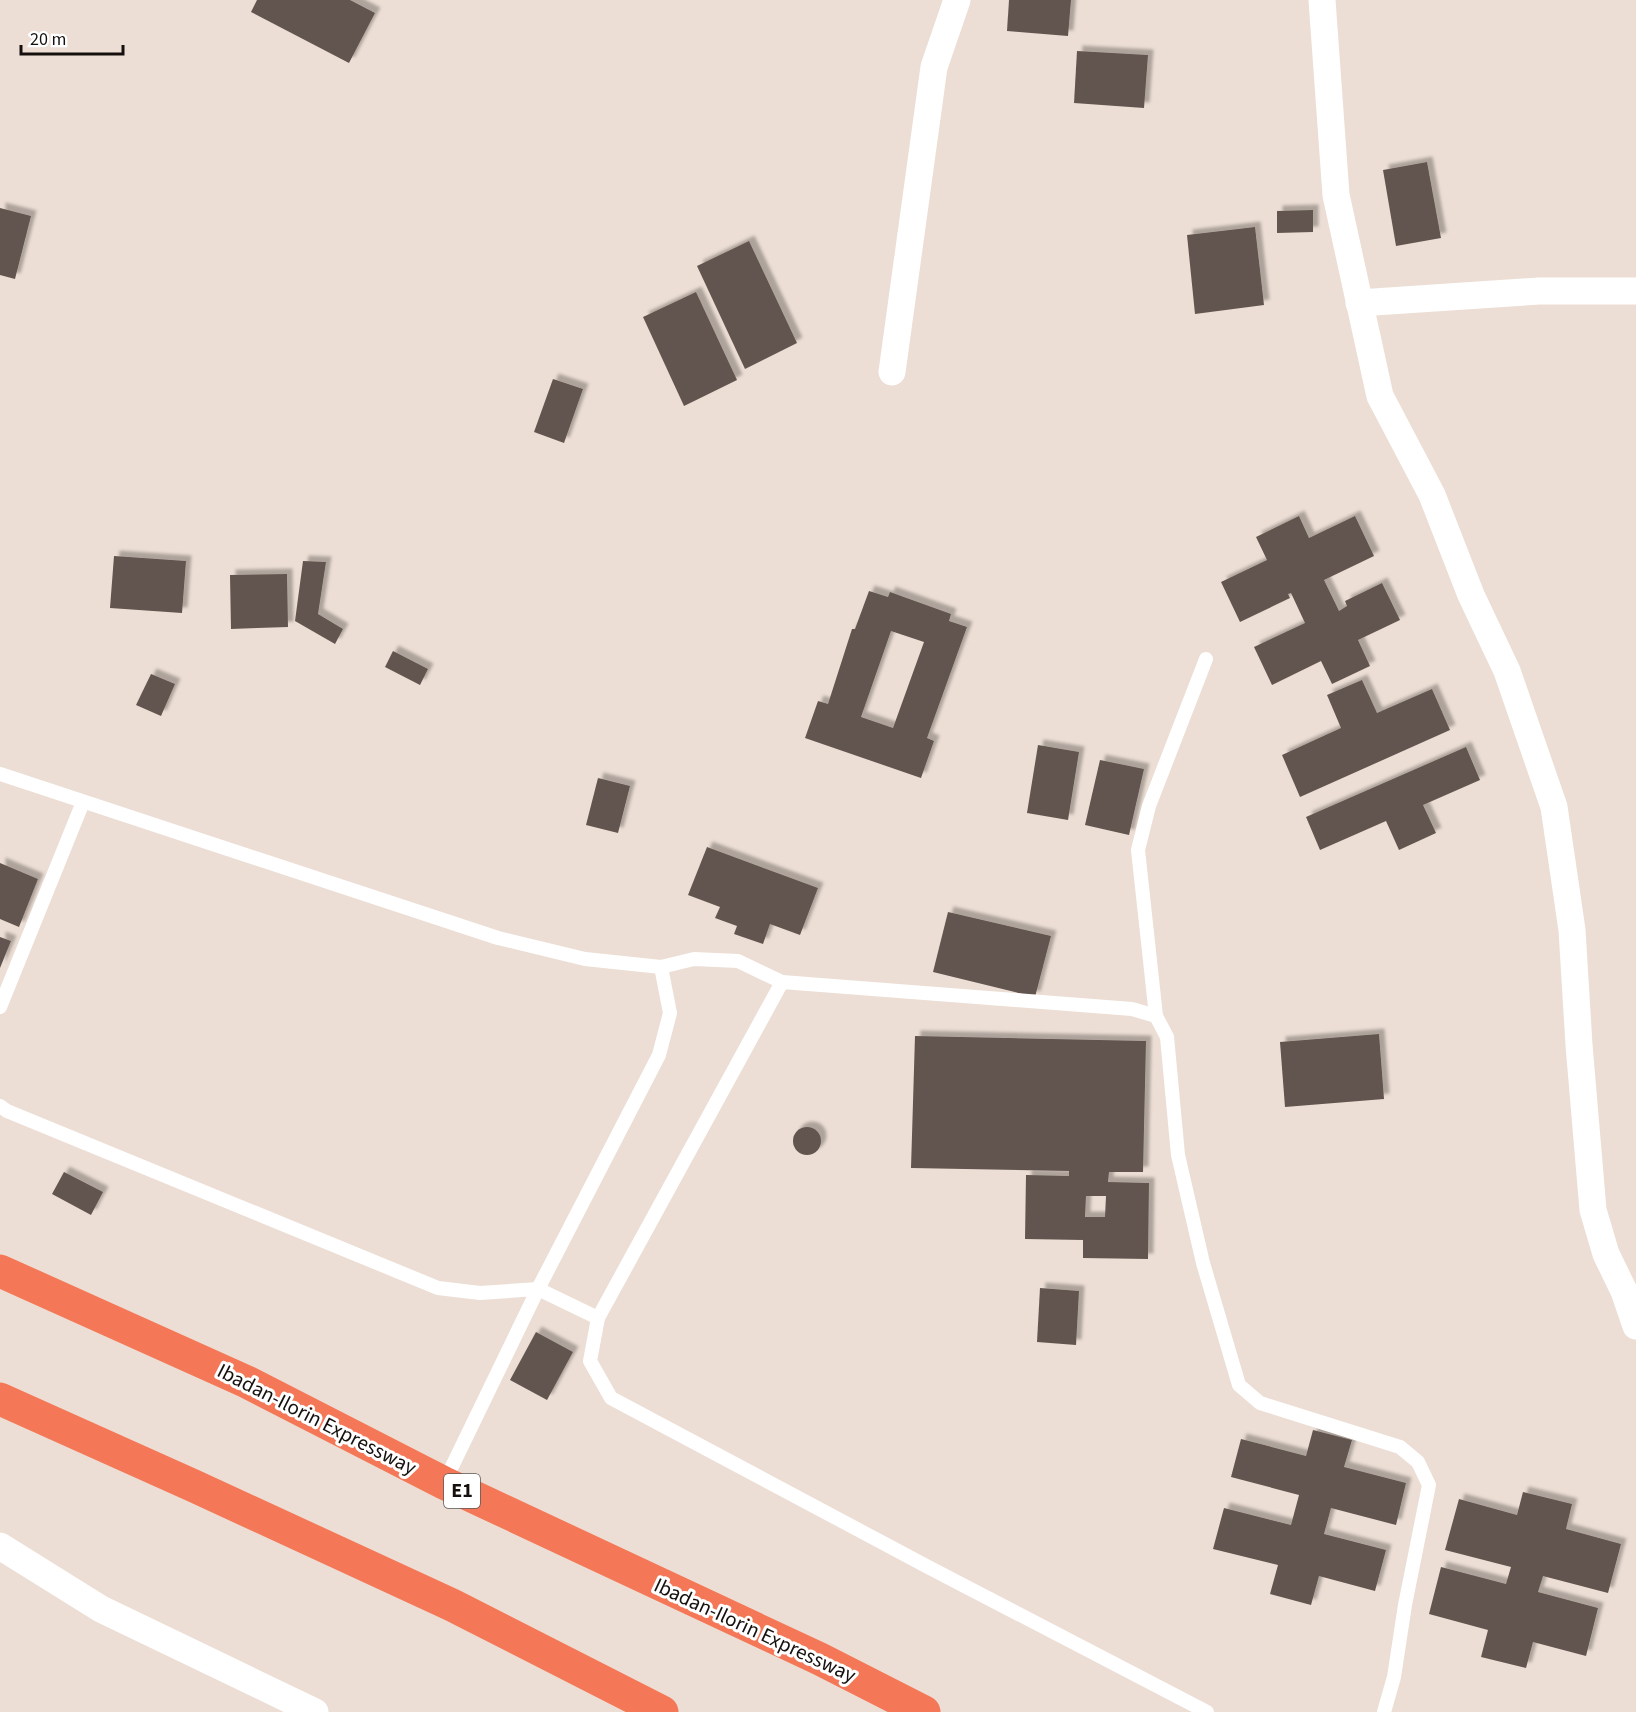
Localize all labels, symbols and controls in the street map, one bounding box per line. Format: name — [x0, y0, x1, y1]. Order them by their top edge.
scale bar — [21, 18, 123, 56]
text: 20 m — [30, 27, 66, 52]
street label: Ibadan-Ilorin Expressway — [212, 1356, 422, 1482]
road number: E1 — [444, 1474, 480, 1508]
street label: Ibadan-Ilorin Expressway — [649, 1570, 861, 1690]

